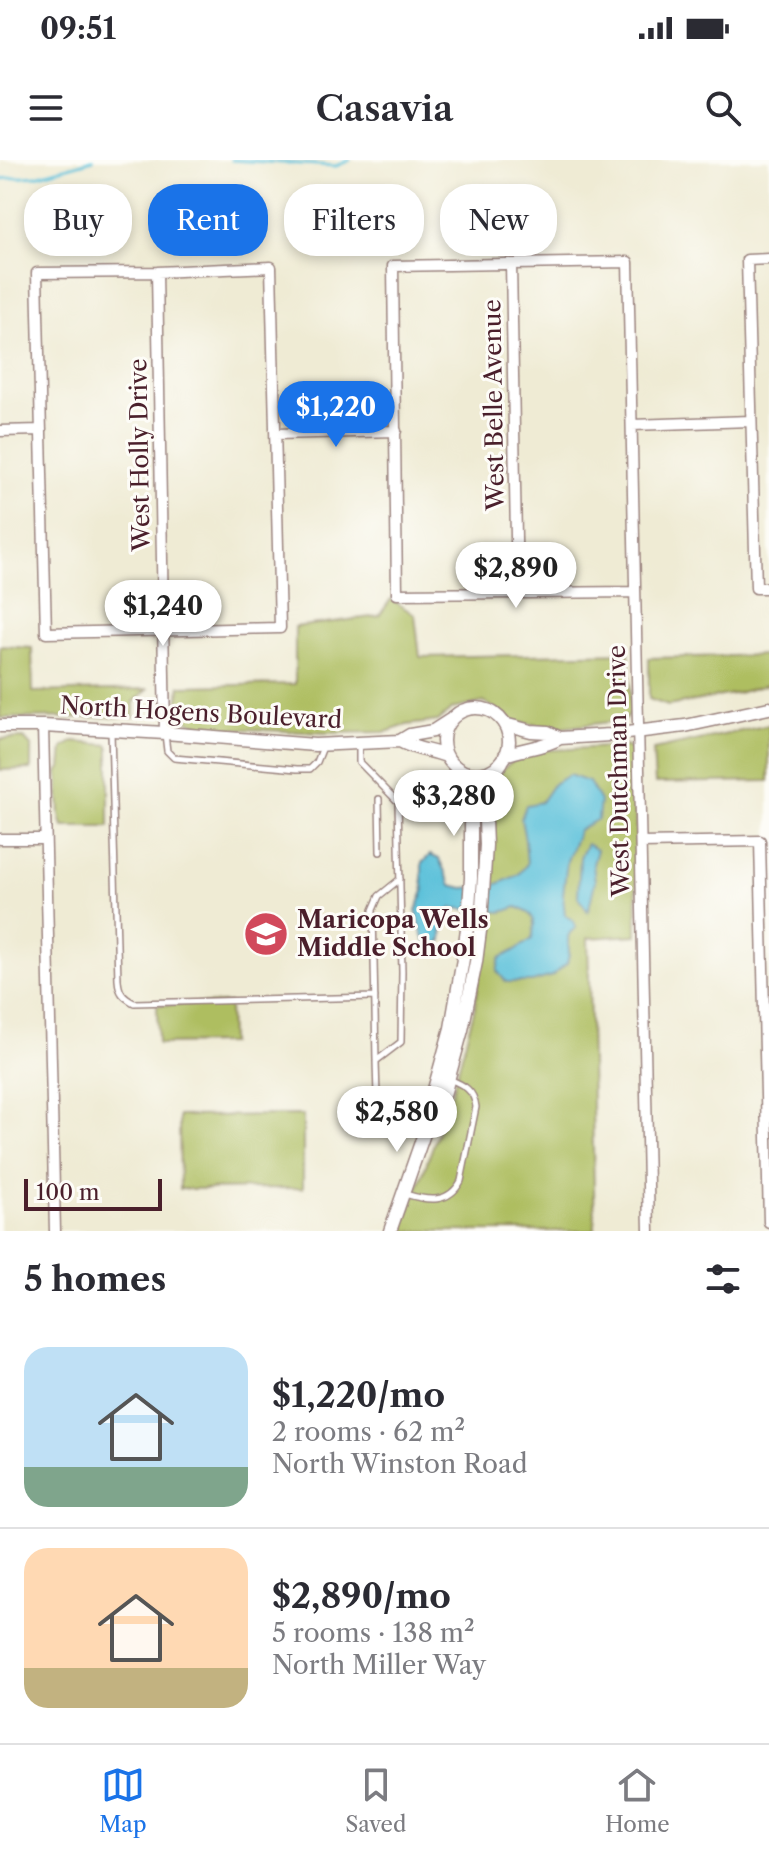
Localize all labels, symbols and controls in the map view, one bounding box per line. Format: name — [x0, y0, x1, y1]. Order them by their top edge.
text: 09:51 — [40, 10, 116, 47]
icon: menu — [24, 86, 68, 130]
text: Casavia — [315, 86, 454, 130]
icon: search — [701, 86, 745, 130]
chip: Buy — [24, 184, 132, 256]
chip: Rent — [148, 184, 268, 256]
chip: Filters — [284, 184, 424, 256]
chip: New — [440, 184, 557, 256]
street label: West Belle Avenue — [477, 299, 510, 512]
street label: West Holly Drive — [123, 358, 156, 553]
pin: $1,220 — [271, 381, 401, 449]
text: $1,220 — [296, 391, 376, 423]
pin: $2,890 — [451, 542, 581, 610]
text: $2,890 — [473, 552, 559, 584]
pin: $1,240 — [98, 580, 228, 648]
text: $1,240 — [123, 590, 203, 622]
street label: West Dutchman Drive — [602, 645, 635, 898]
street label: North Hogens Boulevard — [59, 691, 343, 734]
pin: $3,280 — [389, 770, 519, 838]
text: $3,280 — [412, 780, 496, 812]
place label: Maricopa Wells Middle School — [297, 905, 489, 962]
school or university icon: Maricopa Wells Middle School — [242, 910, 290, 958]
pin: $2,580 — [332, 1086, 462, 1154]
text: $2,580 — [355, 1096, 439, 1128]
scale bar — [24, 1175, 162, 1211]
text: 100 m — [36, 1179, 99, 1206]
icon: filters — [701, 1257, 745, 1301]
text: 5 homes — [24, 1258, 166, 1300]
text: $1,220/mo — [272, 1374, 445, 1416]
icon: home — [88, 1379, 184, 1475]
text: 2 rooms · 62 m² — [272, 1416, 465, 1448]
text: North Winston Road — [272, 1448, 528, 1480]
text: $2,890/mo — [272, 1575, 451, 1617]
icon: home — [88, 1580, 184, 1676]
text: 5 rooms · 138 m² — [272, 1617, 475, 1649]
text: North Miller Way — [272, 1649, 486, 1681]
tab: Map — [99, 1763, 147, 1838]
tab: Saved — [345, 1763, 406, 1838]
tab: Home — [605, 1763, 670, 1838]

